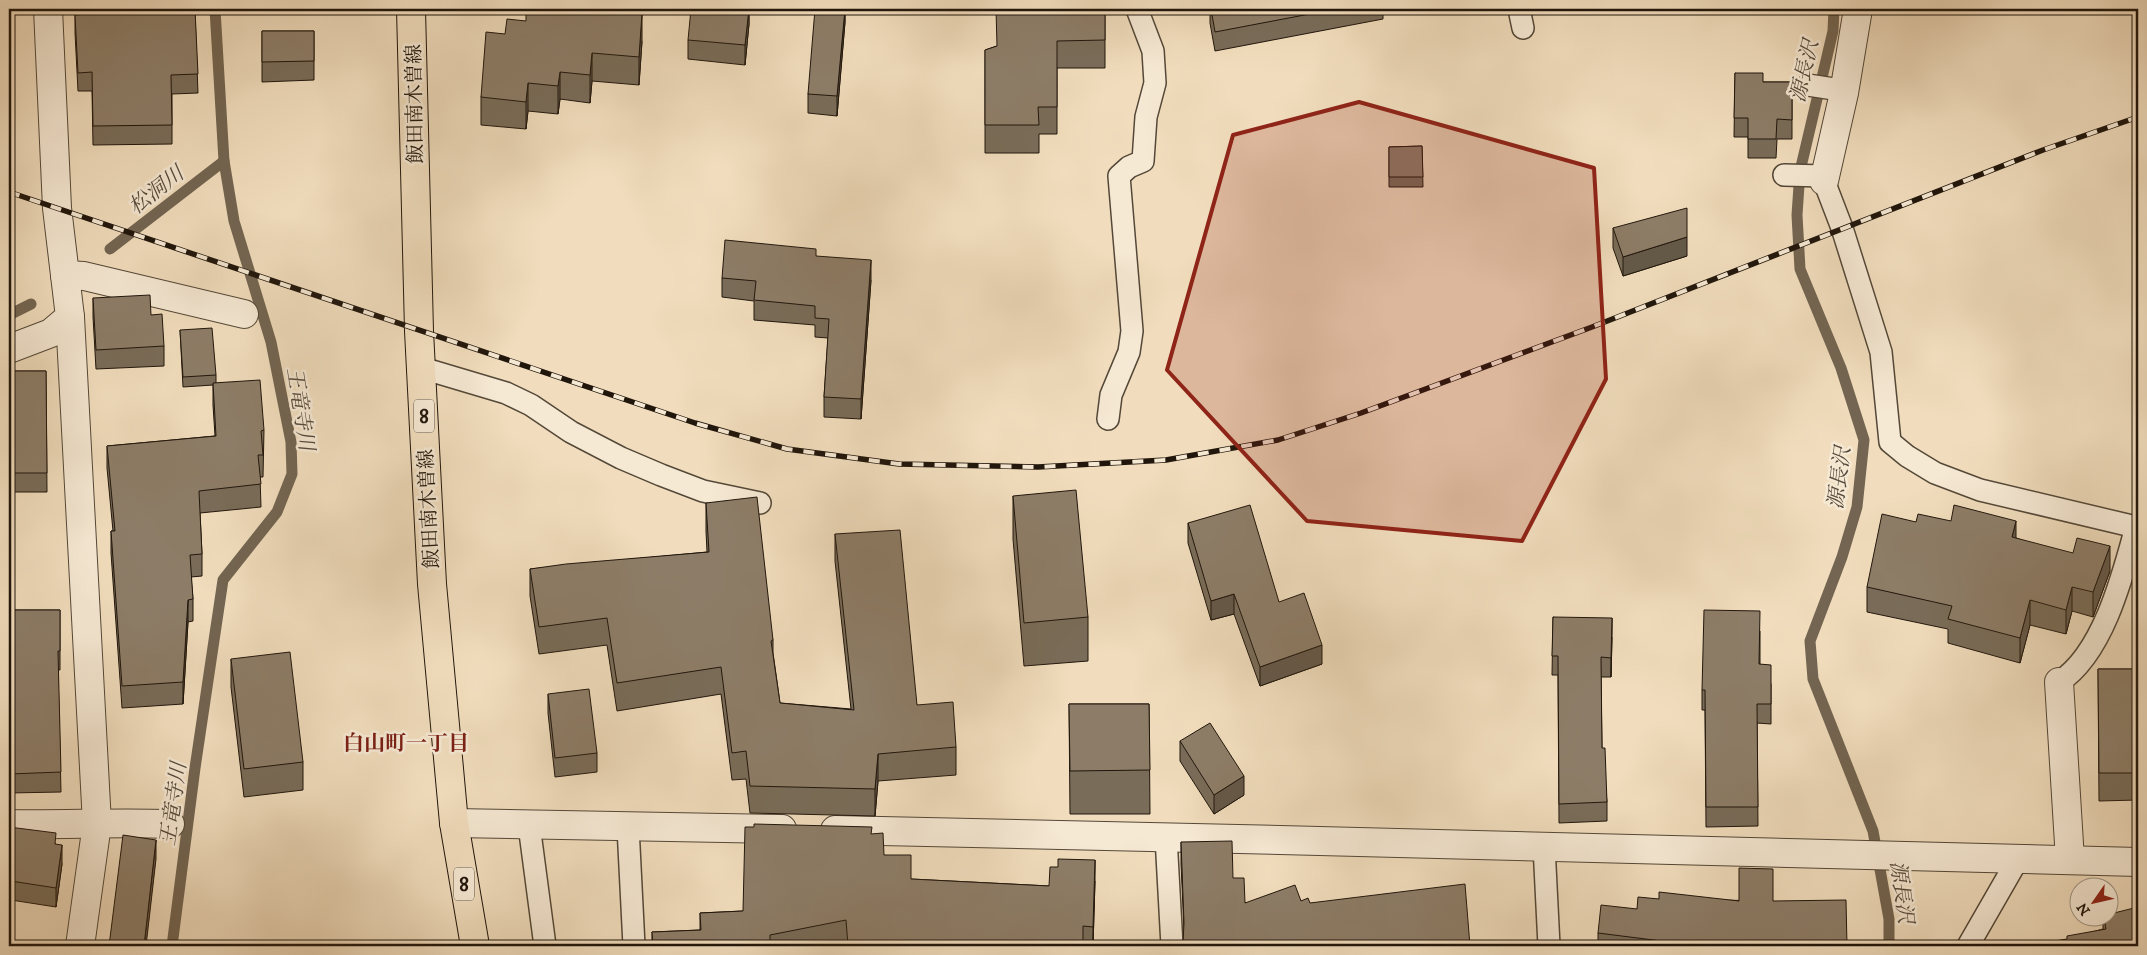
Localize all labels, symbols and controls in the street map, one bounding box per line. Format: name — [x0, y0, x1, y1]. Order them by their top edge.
water label: 源長沢 — [1785, 35, 1825, 105]
street label: 飯田南木曽線 — [402, 44, 429, 164]
water label: 松洞川 — [124, 160, 191, 220]
water label: 王竜寺川 — [281, 366, 320, 455]
road number: 8 — [414, 400, 434, 432]
water label: 源長沢 — [1823, 442, 1857, 511]
street label: 飯田南木曽線 — [414, 448, 445, 569]
district label: 白山町一丁目 — [343, 731, 469, 757]
water label: 王竜寺川 — [155, 759, 193, 848]
water label: 源長沢 — [1884, 859, 1919, 928]
road number: 8 — [454, 868, 474, 901]
north arrow — [2070, 878, 2120, 928]
text: N — [2073, 898, 2095, 919]

